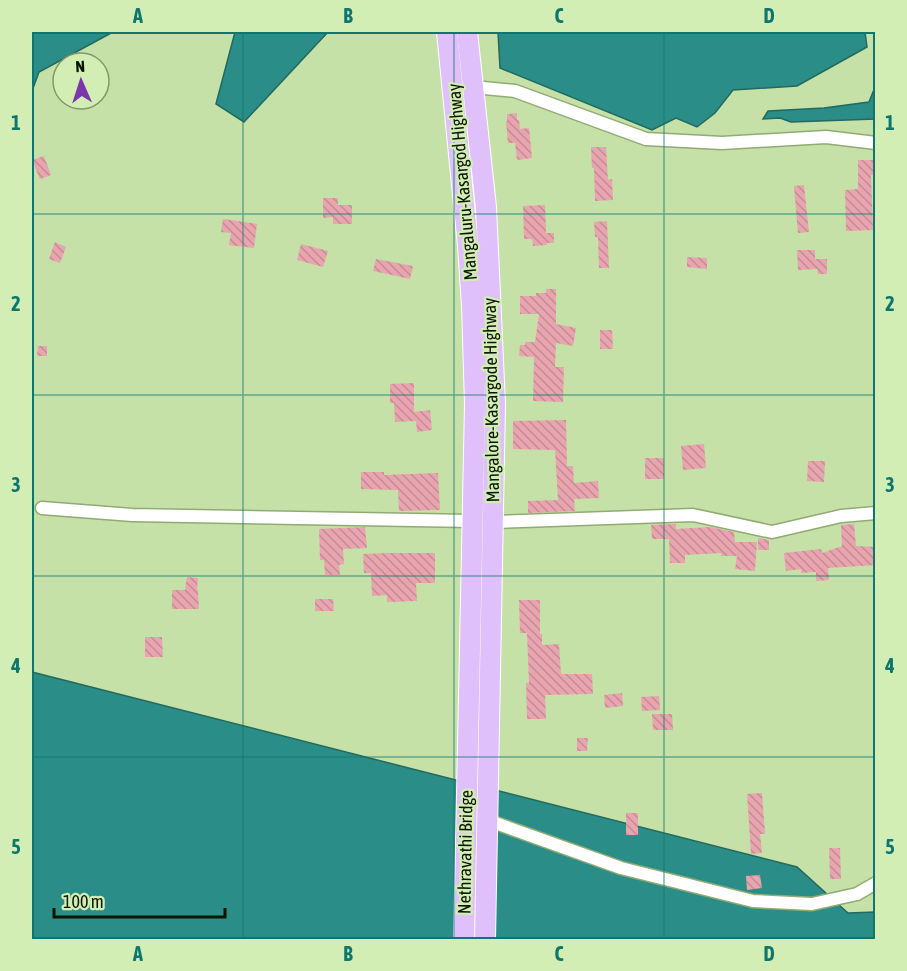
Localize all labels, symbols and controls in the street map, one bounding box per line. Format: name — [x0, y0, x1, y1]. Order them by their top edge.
text: A — [132, 4, 143, 27]
text: B — [343, 4, 353, 27]
text: C — [555, 4, 564, 27]
text: D — [763, 4, 775, 27]
north arrow — [51, 51, 111, 111]
text: N — [75, 57, 85, 75]
street label: Mangaluru-Kasargod Highway — [443, 83, 481, 281]
text: 1 — [11, 111, 21, 134]
text: 1 — [885, 111, 895, 134]
text: 2 — [11, 292, 21, 315]
text: 2 — [885, 292, 895, 315]
street label: Mangalore-Kasargode Highway — [479, 297, 503, 503]
text: 3 — [11, 473, 21, 496]
text: 3 — [885, 473, 895, 496]
text: 4 — [10, 654, 21, 677]
text: 4 — [884, 654, 895, 677]
street label: Nethravathi Bridge — [453, 790, 477, 914]
text: 5 — [11, 835, 21, 858]
text: 5 — [885, 835, 895, 858]
scale bar — [54, 881, 225, 919]
text: 100 m — [63, 891, 104, 912]
text: A — [132, 942, 143, 965]
text: B — [343, 942, 353, 965]
text: C — [555, 942, 564, 965]
text: D — [763, 942, 775, 965]

